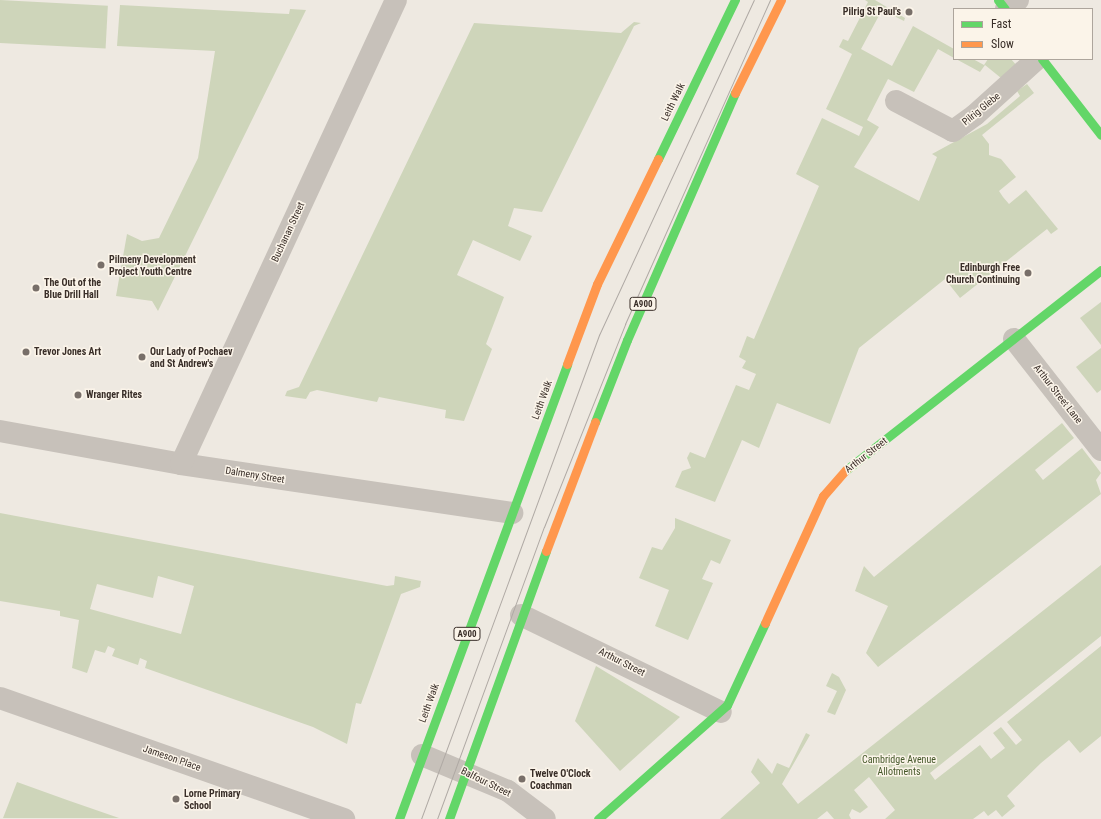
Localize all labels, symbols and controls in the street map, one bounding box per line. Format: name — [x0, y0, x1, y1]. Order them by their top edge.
place label: Pilrig St Paul's — [843, 6, 901, 18]
marker: Pilrig St Paul's — [904, 7, 914, 17]
legend — [953, 8, 1093, 60]
text: Fast — [991, 17, 1011, 31]
text: Slow — [991, 37, 1014, 51]
street label: Leith Walk — [659, 81, 687, 123]
street label: Pilrig Glebe — [960, 90, 1002, 128]
street label: Buchanan Street — [269, 200, 307, 264]
place label: Pilmeny Development Project Youth Centre — [109, 253, 196, 276]
marker: Pilmeny Development Project Youth Centre — [96, 260, 106, 270]
place label: Edinburgh Free Church Continuing — [946, 261, 1020, 284]
marker: Edinburgh Free Church Continuing — [1023, 268, 1033, 278]
place label: The Out of the Blue Drill Hall — [44, 276, 101, 300]
marker: The Out of the Blue Drill Hall — [31, 283, 41, 293]
road number: A900 — [629, 297, 657, 311]
place label: Our Lady of Pochaev and St Andrew's — [150, 345, 232, 368]
place label: Trevor Jones Art — [34, 346, 101, 358]
marker: Trevor Jones Art — [21, 347, 31, 357]
marker: Our Lady of Pochaev and St Andrew's — [137, 352, 147, 362]
street label: Arthur Street Lane — [1031, 362, 1085, 426]
street label: Leith Walk — [529, 379, 555, 421]
place label: Wranger Rites — [86, 389, 142, 401]
marker: Wranger Rites — [73, 390, 83, 400]
street label: Arthur Street — [842, 435, 890, 475]
street label: Dalmeny Street — [225, 464, 285, 486]
road number: A900 — [453, 627, 481, 641]
street label: Arthur Street — [597, 645, 647, 679]
street label: Leith Walk — [416, 682, 442, 724]
street label: Jameson Place — [141, 742, 203, 774]
park label: Cambridge Avenue Allotments — [862, 753, 936, 776]
street label: Balfour Street — [459, 765, 513, 799]
place label: Twelve O'Clock Coachman — [530, 767, 591, 790]
marker: Twelve O'Clock Coachman — [517, 774, 527, 784]
place label: Lorne Primary School — [184, 787, 241, 810]
marker: Lorne Primary School — [171, 794, 181, 804]

